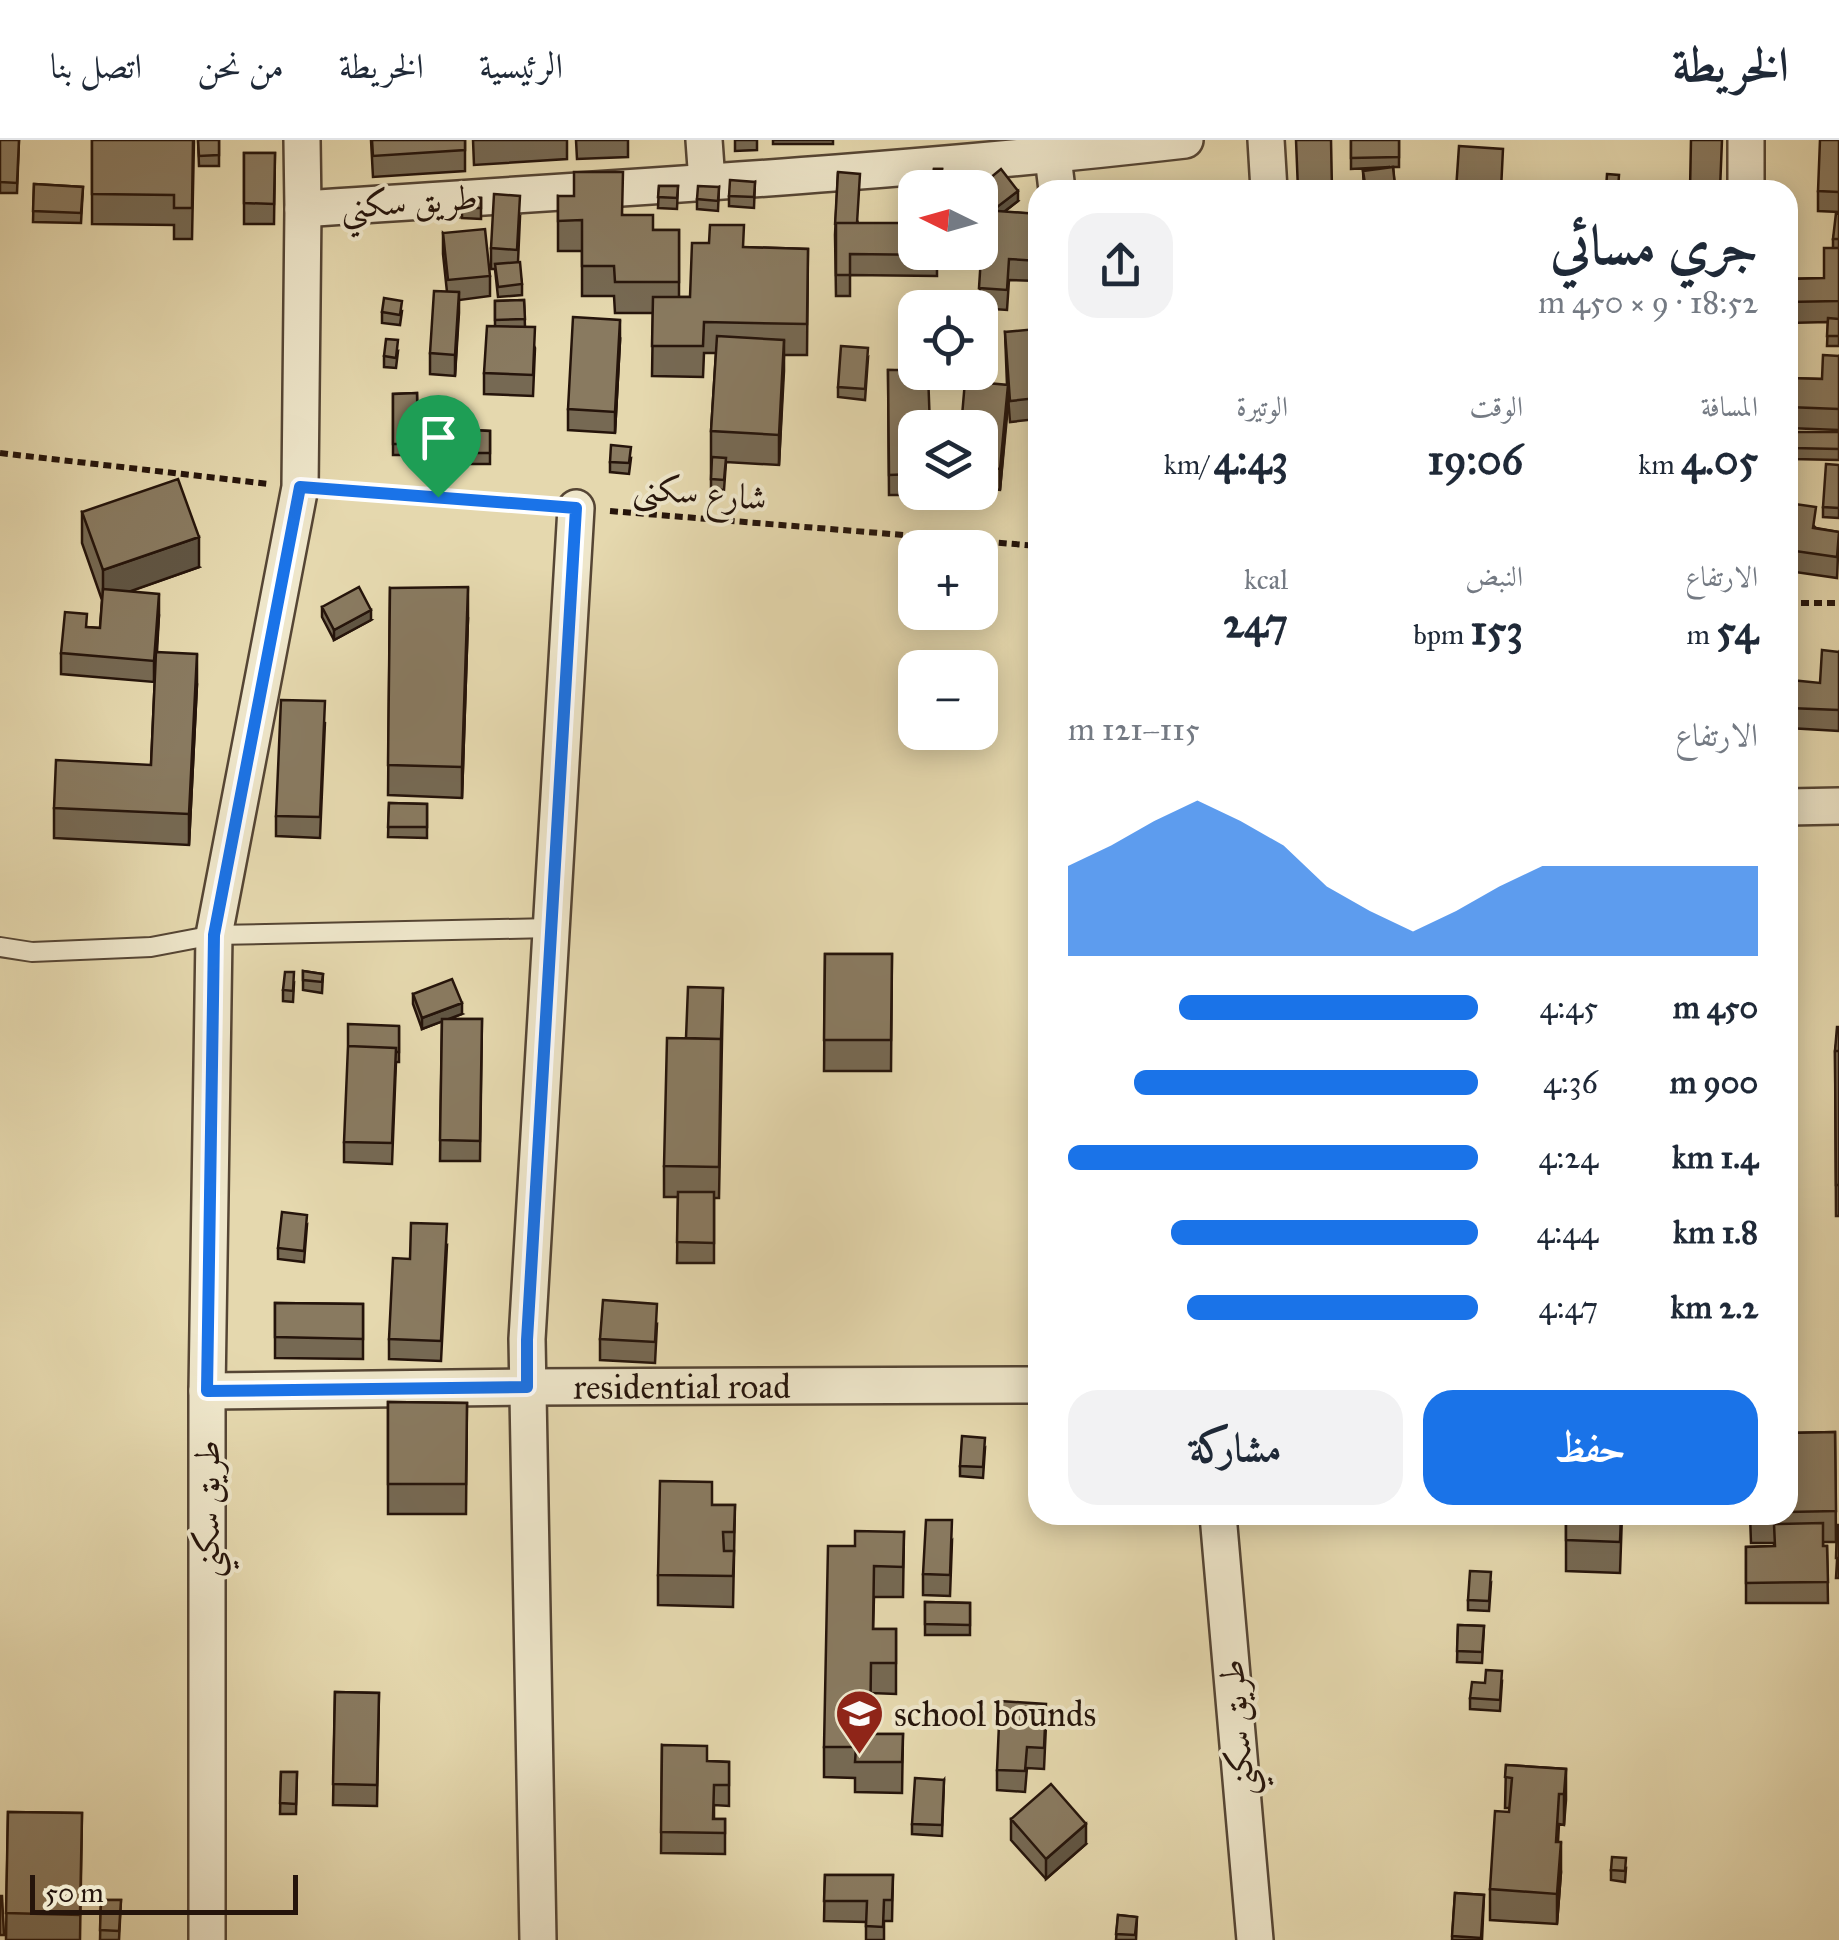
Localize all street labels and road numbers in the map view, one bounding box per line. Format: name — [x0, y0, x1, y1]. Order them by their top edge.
street label: طريق سكني — [339, 176, 480, 239]
street label: شارع سكنى — [631, 466, 769, 527]
street label: residential road — [573, 1364, 791, 1408]
street label: طريق سكني — [186, 1440, 240, 1578]
street label: طريق سكني — [1210, 1657, 1275, 1798]

